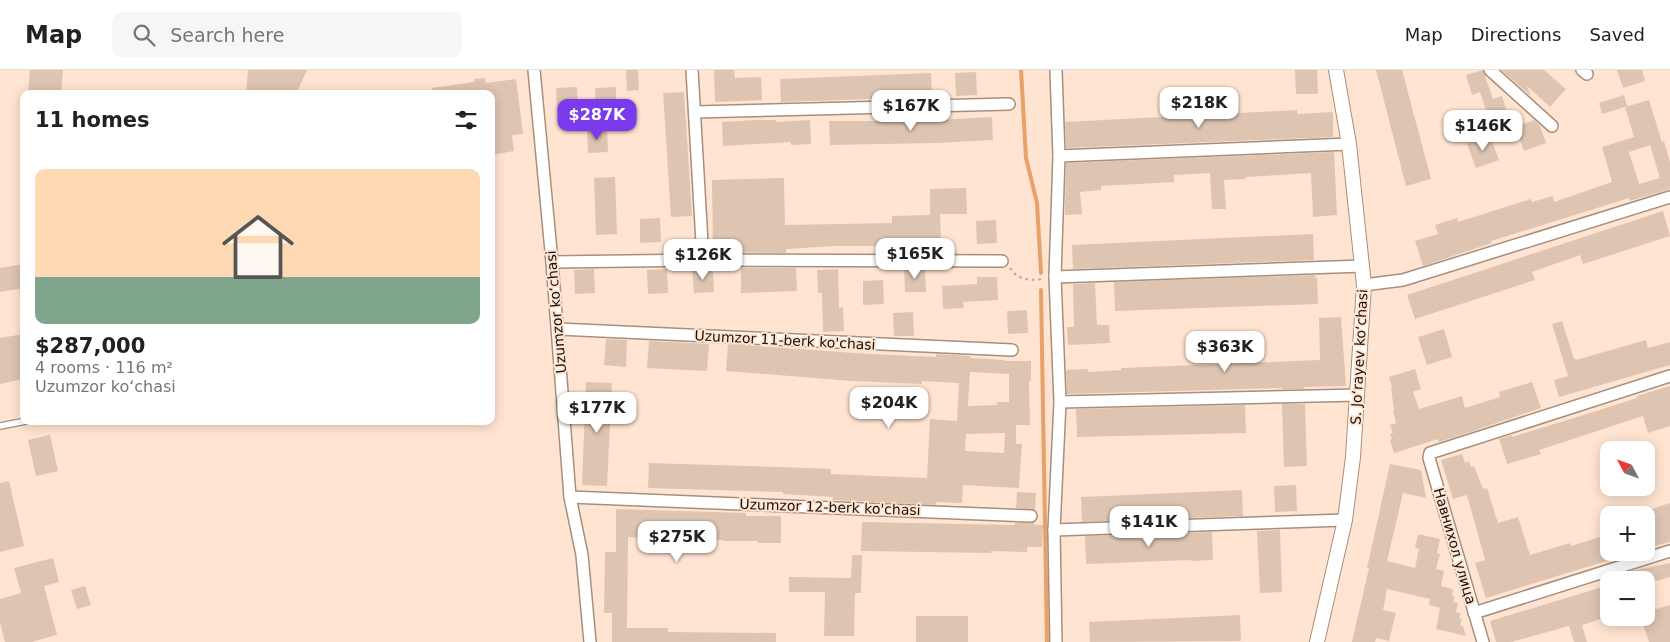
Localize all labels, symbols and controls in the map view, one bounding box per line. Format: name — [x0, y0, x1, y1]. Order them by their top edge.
search box — [112, 12, 462, 57]
text: Map — [25, 21, 82, 49]
icon: search — [130, 21, 158, 49]
text: Search here — [170, 24, 284, 46]
text: Map — [1405, 24, 1443, 45]
text: Directions — [1471, 24, 1561, 45]
text: Saved — [1589, 24, 1645, 45]
pin: $218K — [1164, 87, 1234, 129]
pin: $167K — [876, 90, 946, 132]
text: $218K — [1171, 93, 1227, 112]
text: $167K — [883, 96, 939, 115]
pin: $287K — [562, 98, 632, 141]
text: $287K — [569, 105, 625, 124]
icon: filters — [452, 106, 480, 134]
text: 11 homes — [35, 108, 150, 132]
pin: $146K — [1448, 109, 1518, 152]
text: $146K — [1455, 116, 1511, 135]
icon: home — [213, 202, 303, 292]
pin: $126K — [668, 238, 738, 281]
pin: $165K — [880, 238, 950, 280]
text: $165K — [887, 244, 943, 263]
text: $126K — [675, 245, 731, 264]
street label: Uzumzor koʻchasi — [543, 250, 569, 374]
street label: S. Joʻrayev koʻchasi — [1347, 289, 1371, 425]
street label: Uzumzor 11-berk ko'chasi — [694, 327, 876, 353]
pin: $363K — [1190, 330, 1260, 373]
text: $287,000 — [35, 334, 145, 358]
text: $363K — [1197, 337, 1253, 356]
text: 4 rooms · 116 m² — [35, 358, 173, 377]
text: Uzumzor koʻchasi — [35, 377, 176, 396]
pin: $204K — [854, 386, 924, 429]
pin: $177K — [562, 392, 632, 434]
text: $204K — [861, 393, 917, 412]
text: $177K — [569, 398, 625, 417]
north arrow — [1600, 441, 1655, 496]
map controls — [1600, 441, 1655, 626]
street label: Навнихол улица — [1431, 486, 1479, 606]
street label: Uzumzor 12-berk ko'chasi — [739, 496, 921, 518]
pin: $141K — [1114, 506, 1184, 548]
button: + — [1600, 506, 1655, 561]
text: $141K — [1121, 512, 1177, 531]
pin: $275K — [642, 520, 712, 563]
text: $275K — [649, 527, 705, 546]
button: − — [1600, 571, 1655, 626]

